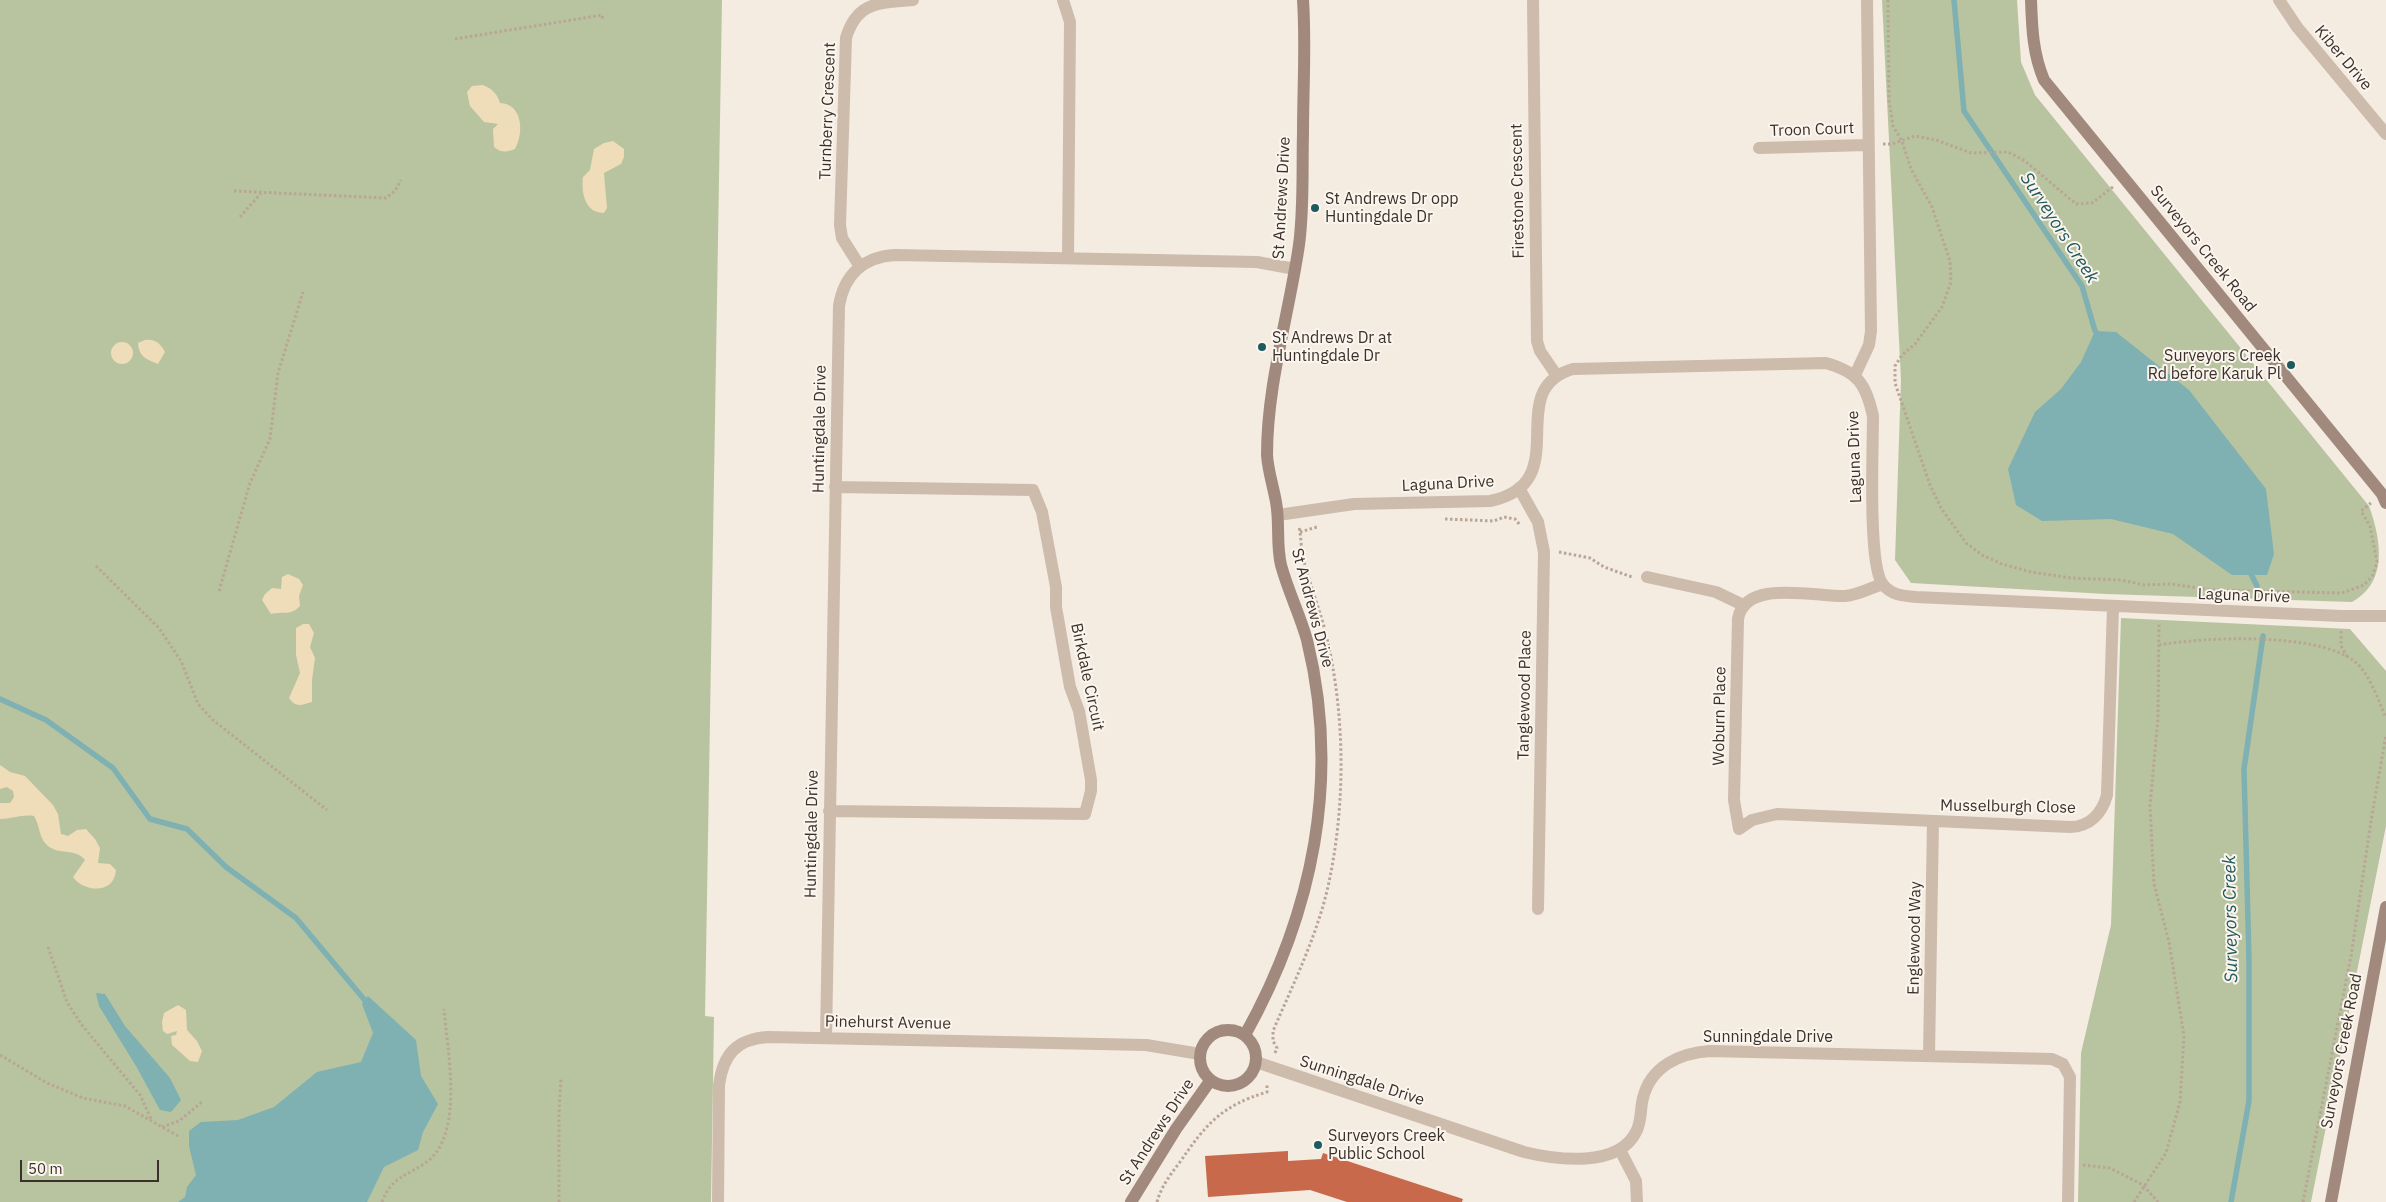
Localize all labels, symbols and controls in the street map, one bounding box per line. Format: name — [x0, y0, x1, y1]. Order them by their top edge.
street label: Kiber Drive — [2310, 22, 2376, 94]
street label: Turnberry Crescent — [816, 42, 840, 180]
street label: Troon Court — [1769, 119, 1855, 141]
street label: Firestone Crescent — [1507, 123, 1529, 259]
street label: St Andrews Drive — [1269, 136, 1295, 260]
water label: Surveyors Creek — [2015, 169, 2103, 287]
street label: Surveyors Creek Road — [2146, 182, 2260, 316]
place label: St Andrews Dr opp Huntingdale Dr — [1325, 189, 1459, 227]
marker: St Andrews Dr opp Huntingdale Dr — [1309, 202, 1321, 214]
place label: St Andrews Dr at Huntingdale Dr — [1272, 328, 1392, 366]
marker: St Andrews Dr at Huntingdale Dr — [1256, 341, 1268, 353]
place label: Surveyors Creek Rd before Karuk Pl — [2148, 346, 2281, 384]
marker: Surveyors Creek Rd before Karuk Pl — [2285, 359, 2297, 371]
street label: Huntingdale Drive — [809, 365, 831, 493]
street label: Laguna Drive — [1844, 410, 1866, 504]
street label: Laguna Drive — [1401, 472, 1495, 496]
street label: St Andrews Drive — [1287, 546, 1337, 670]
street label: Laguna Drive — [2197, 585, 2291, 607]
street label: Birkdale Circuit — [1066, 621, 1108, 733]
street label: Tanglewood Place — [1514, 630, 1536, 760]
street label: Woburn Place — [1710, 666, 1730, 766]
street label: Huntingdale Drive — [801, 770, 823, 898]
street label: Musselburgh Close — [1940, 796, 2076, 818]
water label: Surveyors Creek — [2219, 855, 2243, 983]
street label: Englewood Way — [1904, 881, 1926, 995]
street label: Surveyors Creek Road — [2318, 972, 2366, 1130]
street label: Pinehurst Avenue — [825, 1012, 951, 1034]
street label: Sunningdale Drive — [1703, 1027, 1833, 1047]
street label: Sunningdale Drive — [1297, 1052, 1427, 1110]
street label: St Andrews Drive — [1116, 1075, 1198, 1189]
place label: Surveyors Creek Public School — [1328, 1126, 1445, 1164]
marker: Surveyors Creek Public School — [1312, 1139, 1324, 1151]
scale bar — [22, 1150, 161, 1182]
text: 50 m — [28, 1159, 63, 1178]

